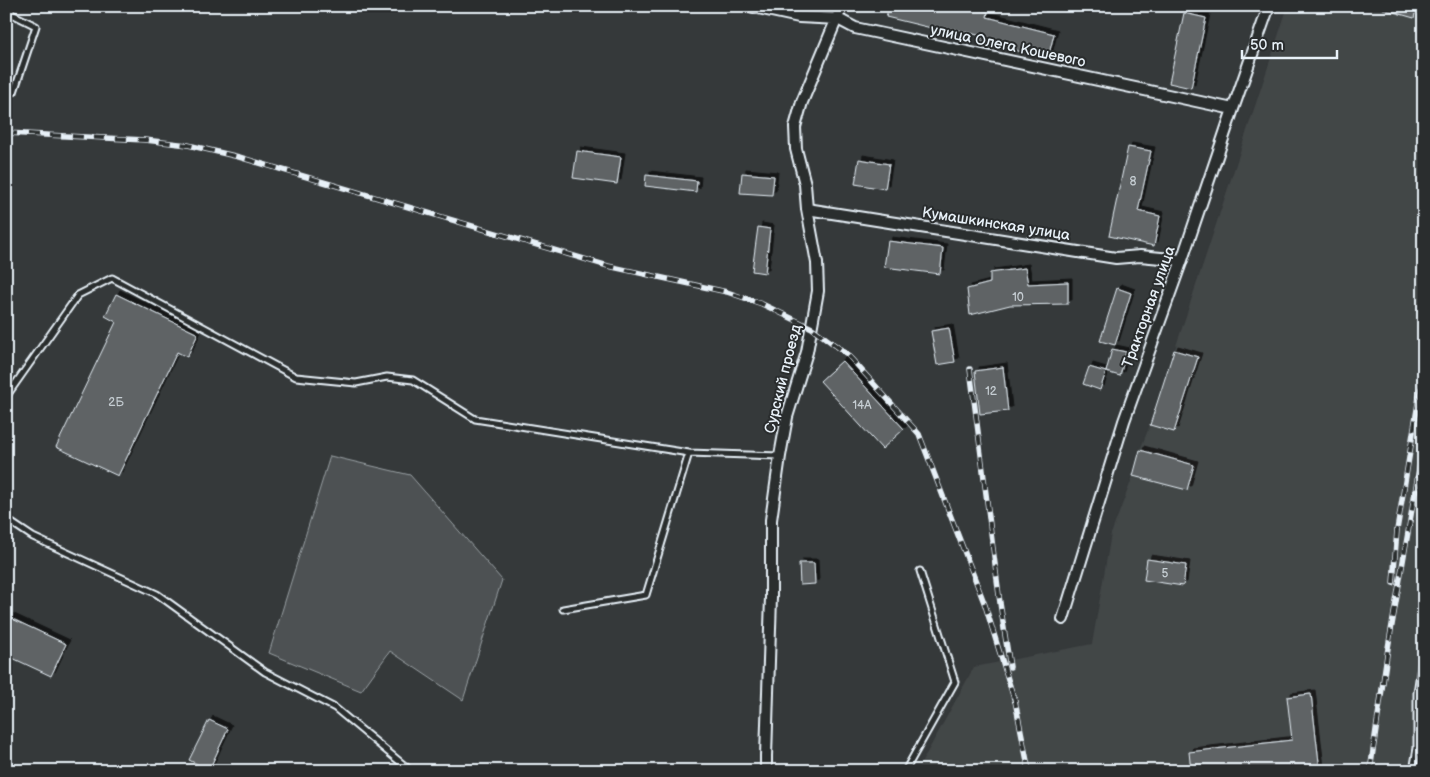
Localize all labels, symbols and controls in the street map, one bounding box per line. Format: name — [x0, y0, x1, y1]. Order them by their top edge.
street label: улица Олега Кошевого — [929, 20, 1087, 72]
scale bar — [1242, 28, 1338, 60]
text: 50 m — [1250, 36, 1284, 55]
house number: 8 — [1130, 174, 1137, 189]
street label: Кумашкинская улица — [921, 203, 1071, 245]
street label: Тракторная улица — [1118, 243, 1180, 370]
house number: 10 — [1012, 290, 1024, 305]
street label: Сурский проезд — [760, 323, 806, 435]
house number: 12 — [985, 384, 997, 399]
house number: 2Б — [108, 395, 124, 410]
house number: 14А — [852, 398, 872, 413]
house number: 5 — [1162, 566, 1169, 581]

